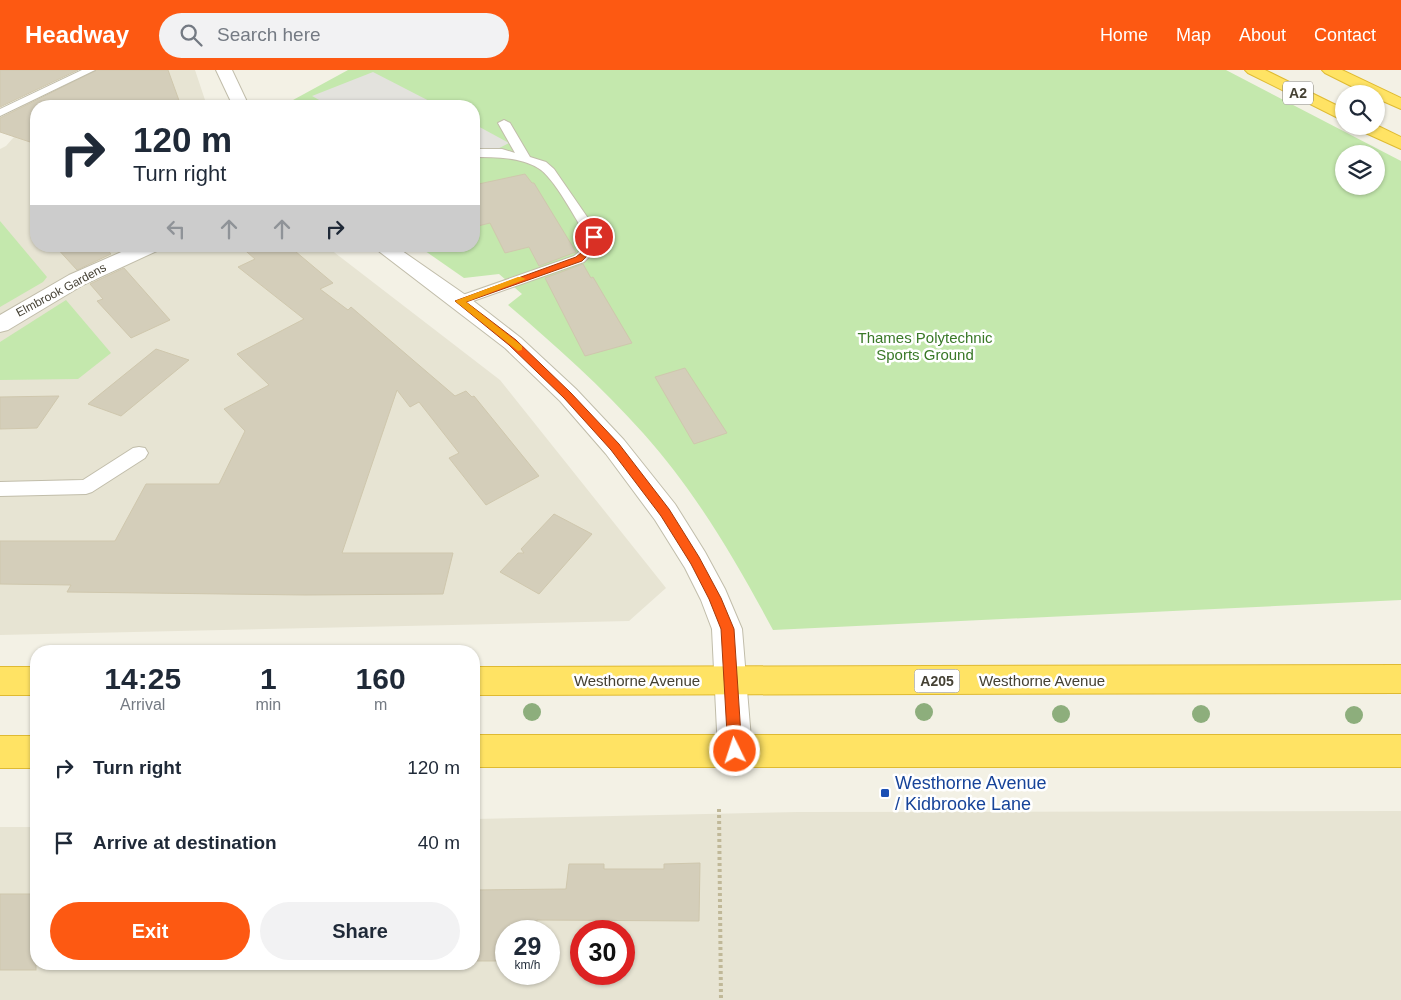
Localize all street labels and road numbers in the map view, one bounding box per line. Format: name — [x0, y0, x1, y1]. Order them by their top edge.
road number: A2 — [1283, 82, 1313, 104]
street label: Elmbrook Gardens — [14, 260, 108, 320]
road number: A205 — [914, 670, 960, 692]
street label: Westhorne Avenue — [574, 672, 700, 689]
street label: Westhorne Avenue — [979, 672, 1105, 689]

